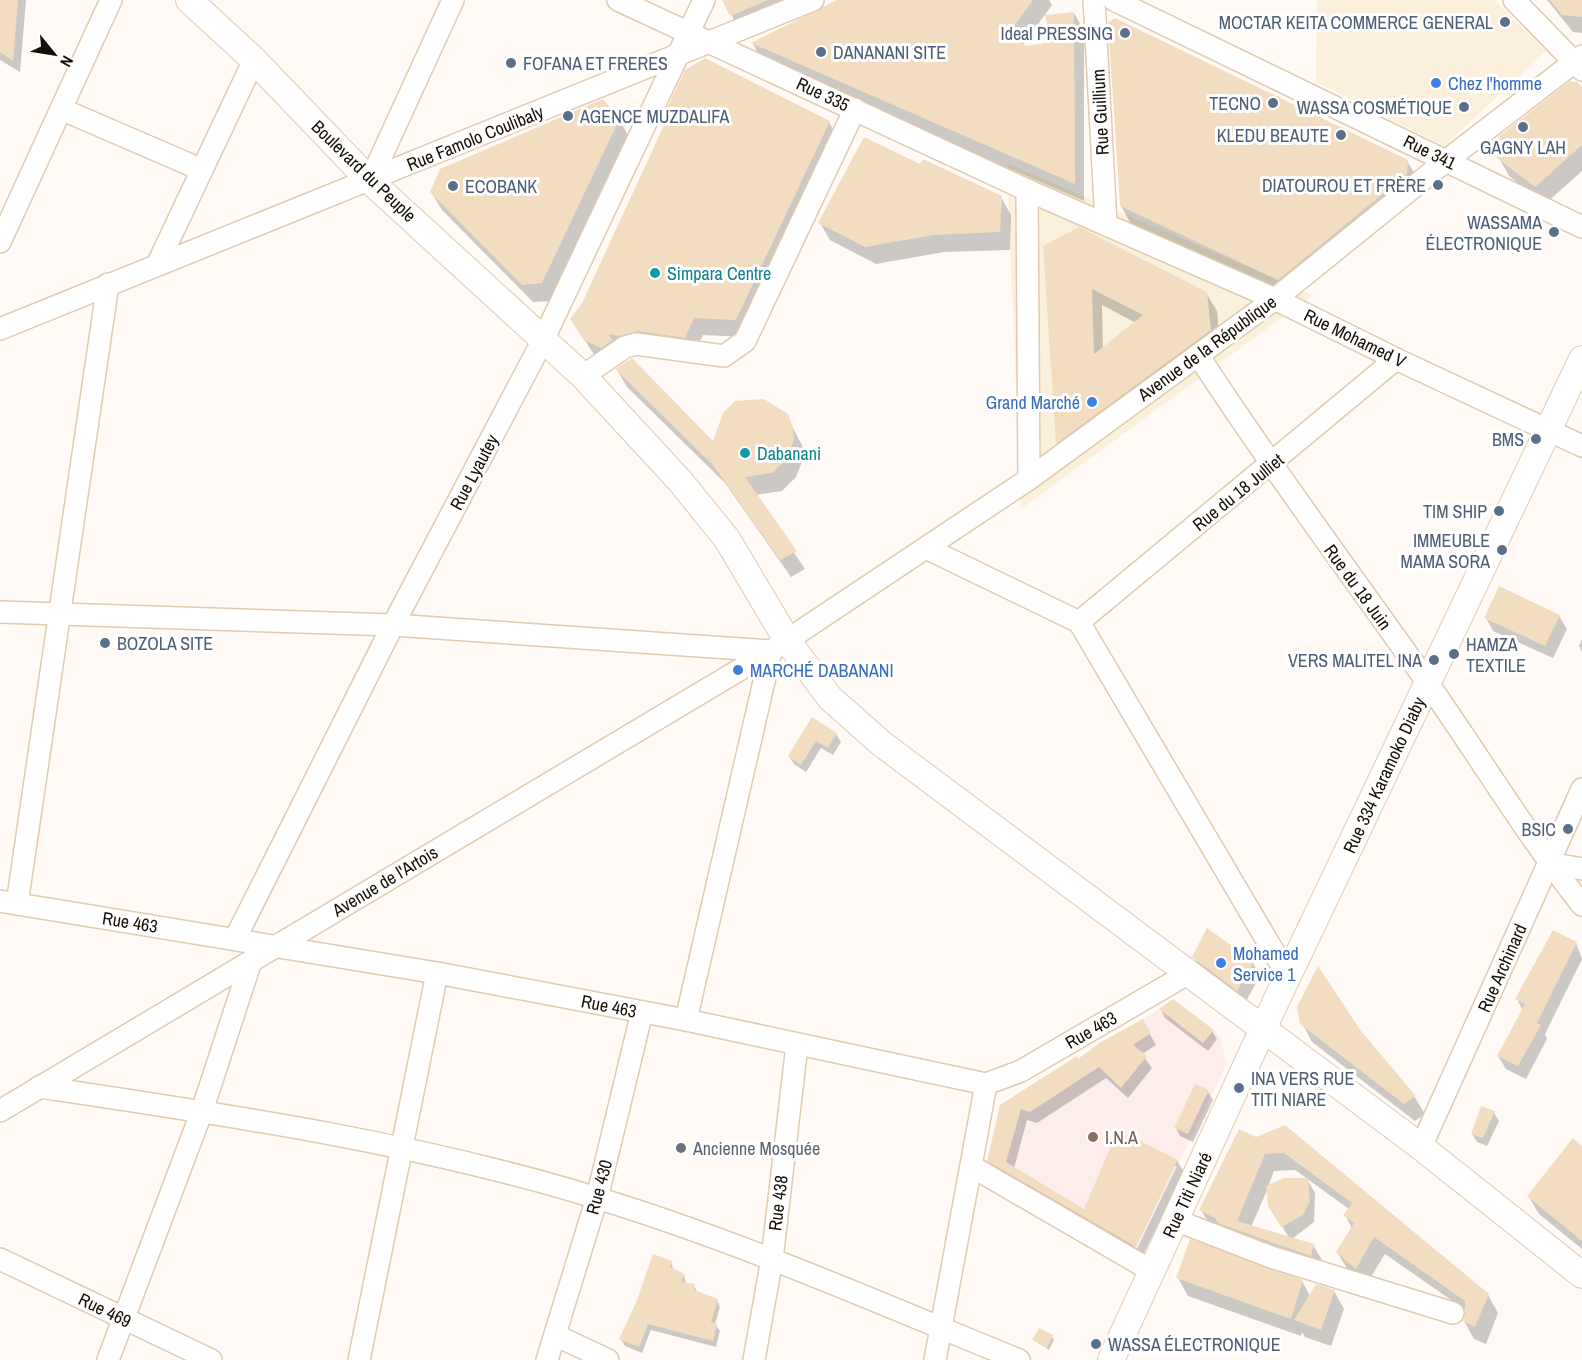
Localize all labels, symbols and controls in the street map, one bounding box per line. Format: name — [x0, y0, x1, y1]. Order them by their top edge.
place label: MOCTAR KEITA COMMERCE GENERAL — [1219, 10, 1493, 35]
marker: MOCTAR KEITA COMMERCE GENERAL — [1498, 15, 1512, 29]
place label: Ideal PRESSING — [1001, 21, 1113, 46]
north arrow — [24, 24, 84, 84]
marker: Ideal PRESSING — [1118, 26, 1132, 40]
place label: DANANANI SITE — [833, 40, 946, 65]
marker: DANANANI SITE — [814, 45, 828, 59]
place label: FOFANA ET FRERES — [523, 51, 668, 76]
text: N — [55, 52, 79, 71]
marker: FOFANA ET FRERES — [504, 56, 518, 70]
street label: Rue Guillium — [1085, 68, 1115, 156]
street label: Rue 335 — [792, 71, 854, 117]
place label: Chez l'homme — [1448, 71, 1542, 96]
marker: Chez l'homme — [1429, 76, 1443, 90]
place label: TECNO — [1209, 91, 1261, 116]
place label: WASSA COSMÉTIQUE — [1297, 95, 1452, 120]
marker: TECNO — [1266, 96, 1280, 110]
street label: Rue Famolo Coulibaly — [403, 99, 548, 177]
marker: WASSA COSMÉTIQUE — [1457, 100, 1471, 114]
place label: AGENCE MUZDALIFA — [579, 104, 729, 129]
marker: AGENCE MUZDALIFA — [561, 109, 575, 123]
street label: Boulevard du Peuple — [306, 114, 422, 228]
marker: GAGNY LAH — [1516, 120, 1530, 134]
place label: KLEDU BEAUTE — [1217, 123, 1329, 148]
marker: KLEDU BEAUTE — [1334, 128, 1348, 142]
street label: Rue 341 — [1399, 129, 1461, 176]
place label: GAGNY LAH — [1480, 135, 1566, 160]
place label: DIATOUROU ET FRÈRE — [1262, 173, 1426, 198]
place label: ECOBANK — [465, 174, 537, 199]
marker: DIATOUROU ET FRÈRE — [1431, 178, 1445, 192]
marker: ECOBANK — [446, 179, 460, 193]
place label: WASSAMA ÉLECTRONIQUE — [1426, 210, 1542, 256]
marker: WASSAMA ÉLECTRONIQUE — [1547, 225, 1561, 239]
place label: Simpara Centre — [667, 261, 771, 286]
marker: Simpara Centre — [648, 266, 662, 280]
street label: Avenue de la République — [1132, 289, 1281, 407]
street label: Rue Mohamed V — [1300, 302, 1410, 374]
place label: Grand Marché — [986, 390, 1080, 415]
marker: Grand Marché — [1085, 395, 1099, 409]
place label: BMS — [1492, 427, 1524, 452]
street label: Rue Lyautey — [444, 429, 505, 514]
marker: BMS — [1529, 432, 1543, 446]
place label: Dabanani — [757, 441, 821, 466]
marker: Dabanani — [738, 446, 752, 460]
street label: Rue du 18 Julliet — [1187, 447, 1289, 537]
place label: TIM SHIP — [1423, 499, 1487, 524]
marker: TIM SHIP — [1492, 504, 1506, 518]
place label: IMMEUBLE MAMA SORA — [1401, 528, 1490, 574]
street label: Rue du 18 Juin — [1318, 539, 1398, 635]
marker: IMMEUBLE MAMA SORA — [1495, 543, 1509, 557]
place label: BOZOLA SITE — [117, 631, 213, 656]
place label: HAMZA TEXTILE — [1466, 632, 1526, 678]
marker: BOZOLA SITE — [98, 636, 112, 650]
marker: HAMZA TEXTILE — [1447, 647, 1461, 661]
place label: VERS MALITEL INA — [1288, 648, 1422, 673]
marker: VERS MALITEL INA — [1427, 653, 1441, 667]
place label: MARCHÉ DABANANI — [750, 658, 894, 683]
marker: MARCHÉ DABANANI — [731, 663, 745, 677]
street label: Rue 334 Karamoko Diaby — [1337, 692, 1431, 857]
place label: BSIC — [1522, 817, 1556, 842]
marker: BSIC — [1561, 822, 1575, 836]
street label: Avenue de l'Artois — [327, 840, 442, 923]
street label: Rue 463 — [100, 905, 160, 939]
street label: Rue Archinard — [1471, 920, 1533, 1016]
place label: Mohamed Service 1 — [1233, 941, 1299, 987]
marker: Mohamed Service 1 — [1214, 956, 1228, 970]
street label: Rue 463 — [579, 988, 639, 1024]
street label: Rue 463 — [1061, 1005, 1121, 1055]
place label: INA VERS RUE TITI NIARE — [1251, 1066, 1354, 1112]
marker: INA VERS RUE TITI NIARE — [1232, 1081, 1246, 1095]
place label: I.N.A — [1105, 1125, 1138, 1150]
marker: I.N.A — [1086, 1130, 1100, 1144]
place label: Ancienne Mosquée — [692, 1136, 820, 1161]
marker: Ancienne Mosquée — [674, 1141, 688, 1155]
street label: Rue Titi Niaré — [1156, 1148, 1218, 1242]
street label: Rue 430 — [580, 1157, 618, 1217]
street label: Rue 438 — [762, 1174, 794, 1232]
street label: Rue 469 — [74, 1287, 136, 1333]
place label: WASSA ÉLECTRONIQUE — [1108, 1332, 1281, 1357]
marker: WASSA ÉLECTRONIQUE — [1089, 1337, 1103, 1351]

